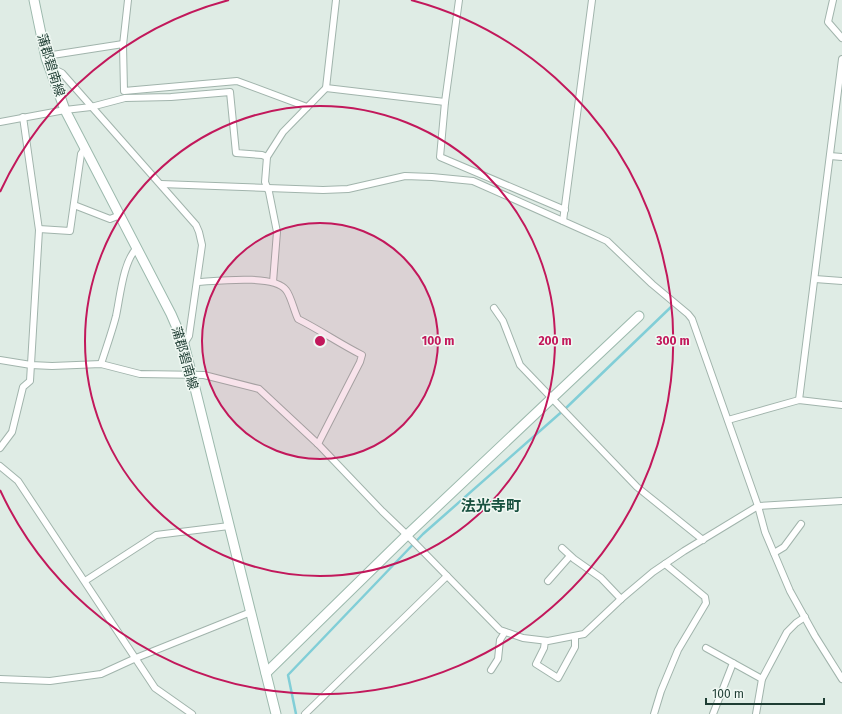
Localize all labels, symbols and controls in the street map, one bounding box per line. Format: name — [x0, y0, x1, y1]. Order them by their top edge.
street label: 蒲郡碧南線 — [34, 32, 68, 98]
street label: 蒲郡碧南線 — [169, 325, 201, 391]
centre of rings — [313, 334, 327, 348]
text: 100 m — [422, 334, 454, 348]
text: 200 m — [538, 334, 572, 348]
text: 300 m — [655, 334, 690, 348]
district label: 法光寺町 — [461, 497, 521, 515]
scale bar — [706, 680, 824, 706]
text: 100 m — [712, 687, 744, 701]

